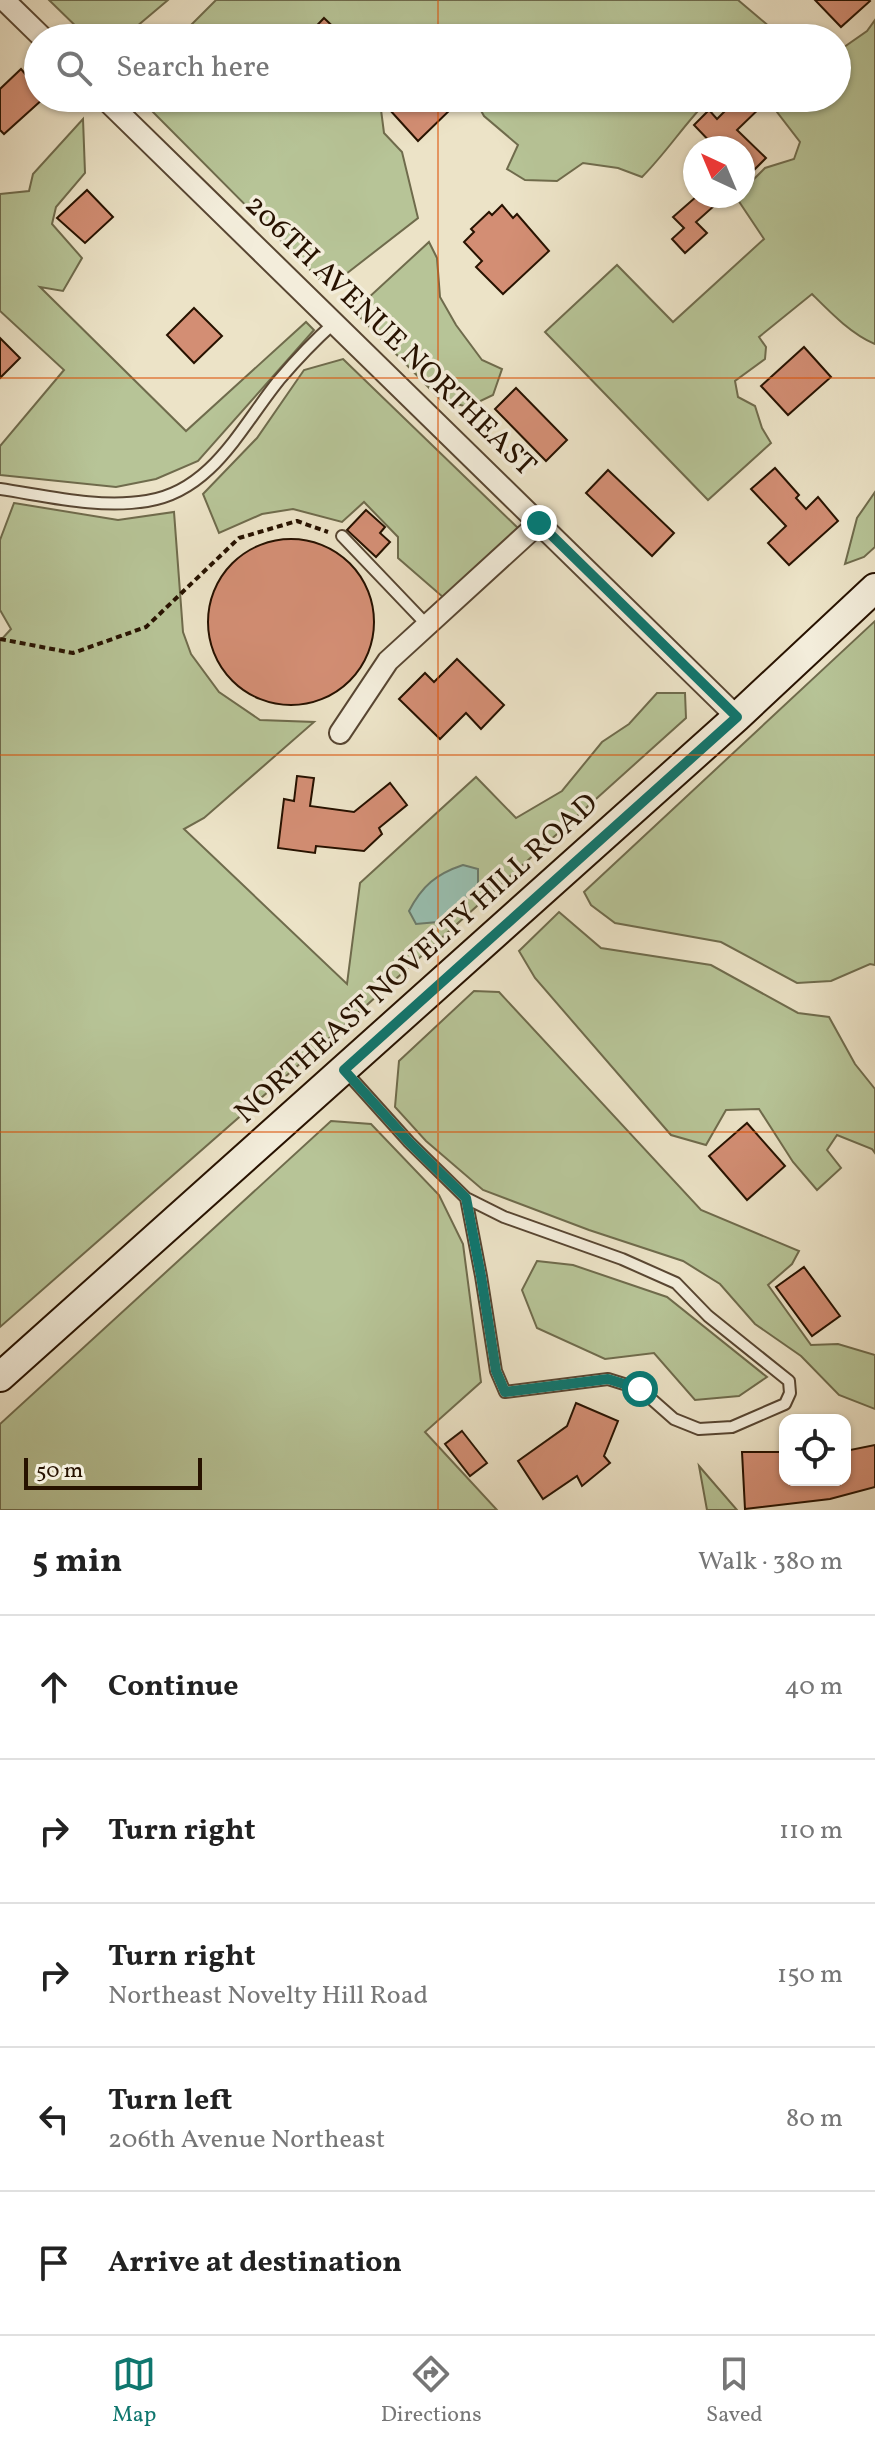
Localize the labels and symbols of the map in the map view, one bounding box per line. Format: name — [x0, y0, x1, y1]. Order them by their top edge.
north arrow — [683, 136, 755, 208]
street label: 206TH AVENUE NORTHEAST — [235, 185, 545, 487]
route end — [521, 505, 557, 541]
street label: NORTHEAST NOVELTY HILL ROAD — [226, 784, 608, 1134]
route start — [622, 1371, 658, 1407]
scale bar — [24, 1454, 202, 1490]

